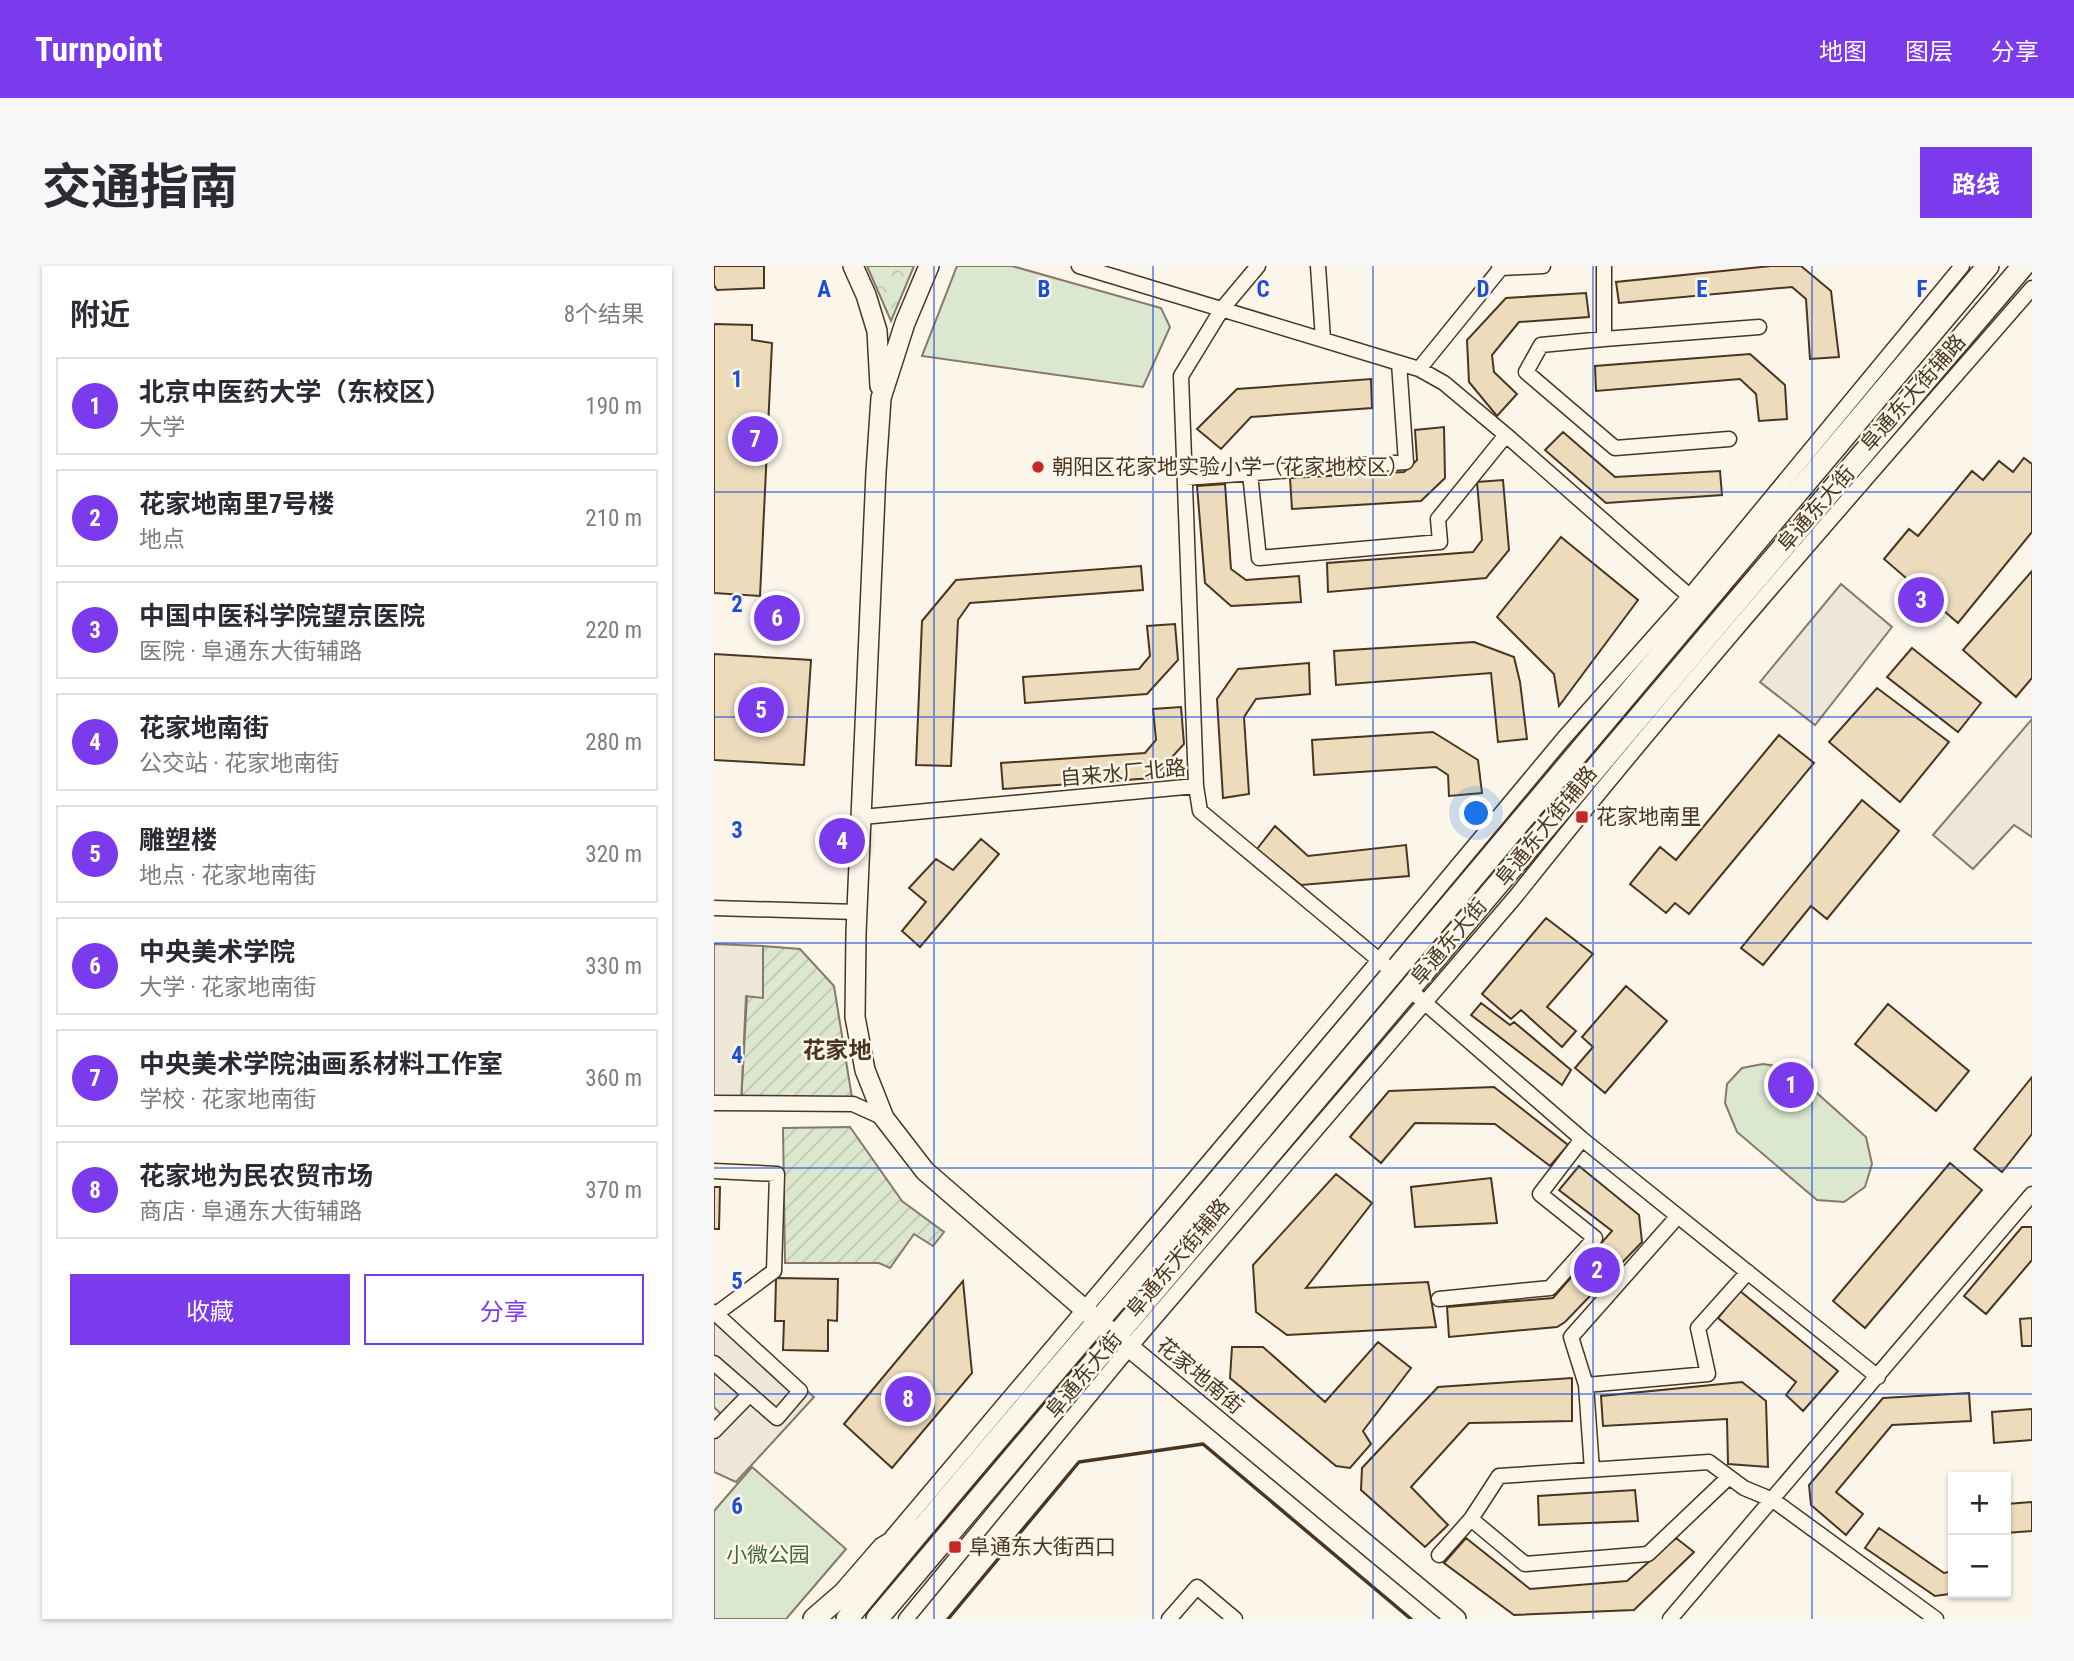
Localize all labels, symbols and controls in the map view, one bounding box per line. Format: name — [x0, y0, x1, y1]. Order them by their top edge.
text: Turnpoint — [35, 30, 163, 69]
text: 地图 — [1819, 38, 1867, 66]
text: 图层 — [1905, 38, 1953, 66]
text: 分享 — [1991, 38, 2039, 66]
button: 路线 — [1920, 147, 2032, 218]
text: 交通指南 — [42, 159, 238, 216]
text: A — [817, 276, 831, 303]
text: B — [1038, 276, 1050, 303]
text: C — [1256, 276, 1270, 303]
text: D — [1477, 276, 1490, 303]
text: E — [1696, 276, 1708, 303]
text: F — [1917, 276, 1928, 303]
text: 附近 — [70, 297, 130, 332]
text: 8个结果 — [564, 301, 644, 328]
street label: 阜通东大街辅路 — [1856, 330, 1970, 456]
text: 1 — [731, 366, 743, 393]
text: 北京中医药大学（东校区） — [139, 377, 451, 407]
text: 1 — [89, 393, 101, 420]
text: 190 m — [585, 393, 642, 420]
pin: 7 — [732, 413, 778, 465]
text: 大学 — [139, 414, 185, 441]
place label: 朝阳区花家地实验小学（花家地校区） — [1052, 455, 1409, 479]
marker: 朝阳区花家地实验小学（花家地校区） — [1030, 459, 1046, 475]
street label: 阜通东大街 — [1773, 462, 1859, 556]
text: 花家地南里7号楼 — [139, 489, 334, 519]
text: 2 — [89, 505, 101, 532]
text: 210 m — [585, 505, 642, 532]
text: 地点 — [139, 526, 185, 553]
pin: 3 — [1898, 574, 1944, 626]
text: 2 — [731, 591, 743, 618]
pin: 6 — [754, 592, 800, 644]
text: 中国中医科学院望京医院 — [139, 601, 425, 631]
text: 3 — [89, 617, 101, 644]
text: 220 m — [585, 617, 642, 644]
text: 医院 · 阜通东大街辅路 — [139, 638, 362, 665]
pin: 5 — [738, 684, 784, 736]
text: 花家地南街 — [139, 713, 269, 743]
text: 4 — [89, 729, 101, 756]
text: 280 m — [585, 729, 642, 756]
text: 公交站 · 花家地南街 — [139, 750, 339, 777]
street label: 自来水厂北路 — [1059, 756, 1187, 790]
street label: 阜通东大街辅路 — [1490, 761, 1602, 891]
your location — [1459, 796, 1493, 830]
place label: 花家地南里 — [1596, 805, 1701, 829]
marker: 花家地南里 — [1574, 809, 1590, 825]
pin: 4 — [819, 815, 865, 867]
text: 3 — [731, 817, 743, 844]
text: 雕塑楼 — [139, 825, 217, 855]
text: 5 — [89, 841, 101, 868]
text: 320 m — [585, 841, 642, 868]
text: 地点 · 花家地南街 — [139, 862, 316, 889]
street label: 阜通东大街 — [1406, 894, 1492, 990]
text: 中央美术学院 — [139, 937, 295, 967]
text: 6 — [89, 953, 101, 980]
text: 330 m — [585, 953, 642, 980]
text: 大学 · 花家地南街 — [139, 974, 316, 1001]
district label: 花家地 — [803, 1037, 872, 1064]
text: 4 — [731, 1042, 743, 1069]
text: 中央美术学院油画系材料工作室 — [139, 1049, 503, 1079]
pin: 1 — [1768, 1059, 1814, 1111]
text: 7 — [89, 1065, 101, 1092]
text: 360 m — [585, 1065, 642, 1092]
text: 学校 · 花家地南街 — [139, 1086, 316, 1113]
text: 花家地为民农贸市场 — [139, 1161, 373, 1191]
text: 8 — [89, 1177, 101, 1204]
text: 370 m — [585, 1177, 642, 1204]
street label: 阜通东大街辅路 — [1122, 1194, 1234, 1322]
text: 商店 · 阜通东大街辅路 — [139, 1198, 362, 1225]
pin: 2 — [1574, 1244, 1620, 1296]
text: 5 — [731, 1268, 743, 1295]
button: 收藏 — [70, 1274, 350, 1345]
button: 分享 — [364, 1274, 644, 1345]
street label: 阜通东大街 — [1041, 1327, 1127, 1423]
street label: 花家地南街 — [1152, 1333, 1248, 1419]
pin: 8 — [885, 1373, 931, 1425]
map controls — [1948, 1472, 2011, 1598]
button: + — [1948, 1472, 2011, 1535]
text: 6 — [731, 1493, 743, 1520]
place label: 阜通东大街西口 — [969, 1535, 1116, 1559]
button: − — [1948, 1535, 2011, 1598]
marker: 阜通东大街西口 — [947, 1539, 963, 1555]
park label: 小微公园 — [726, 1543, 810, 1567]

